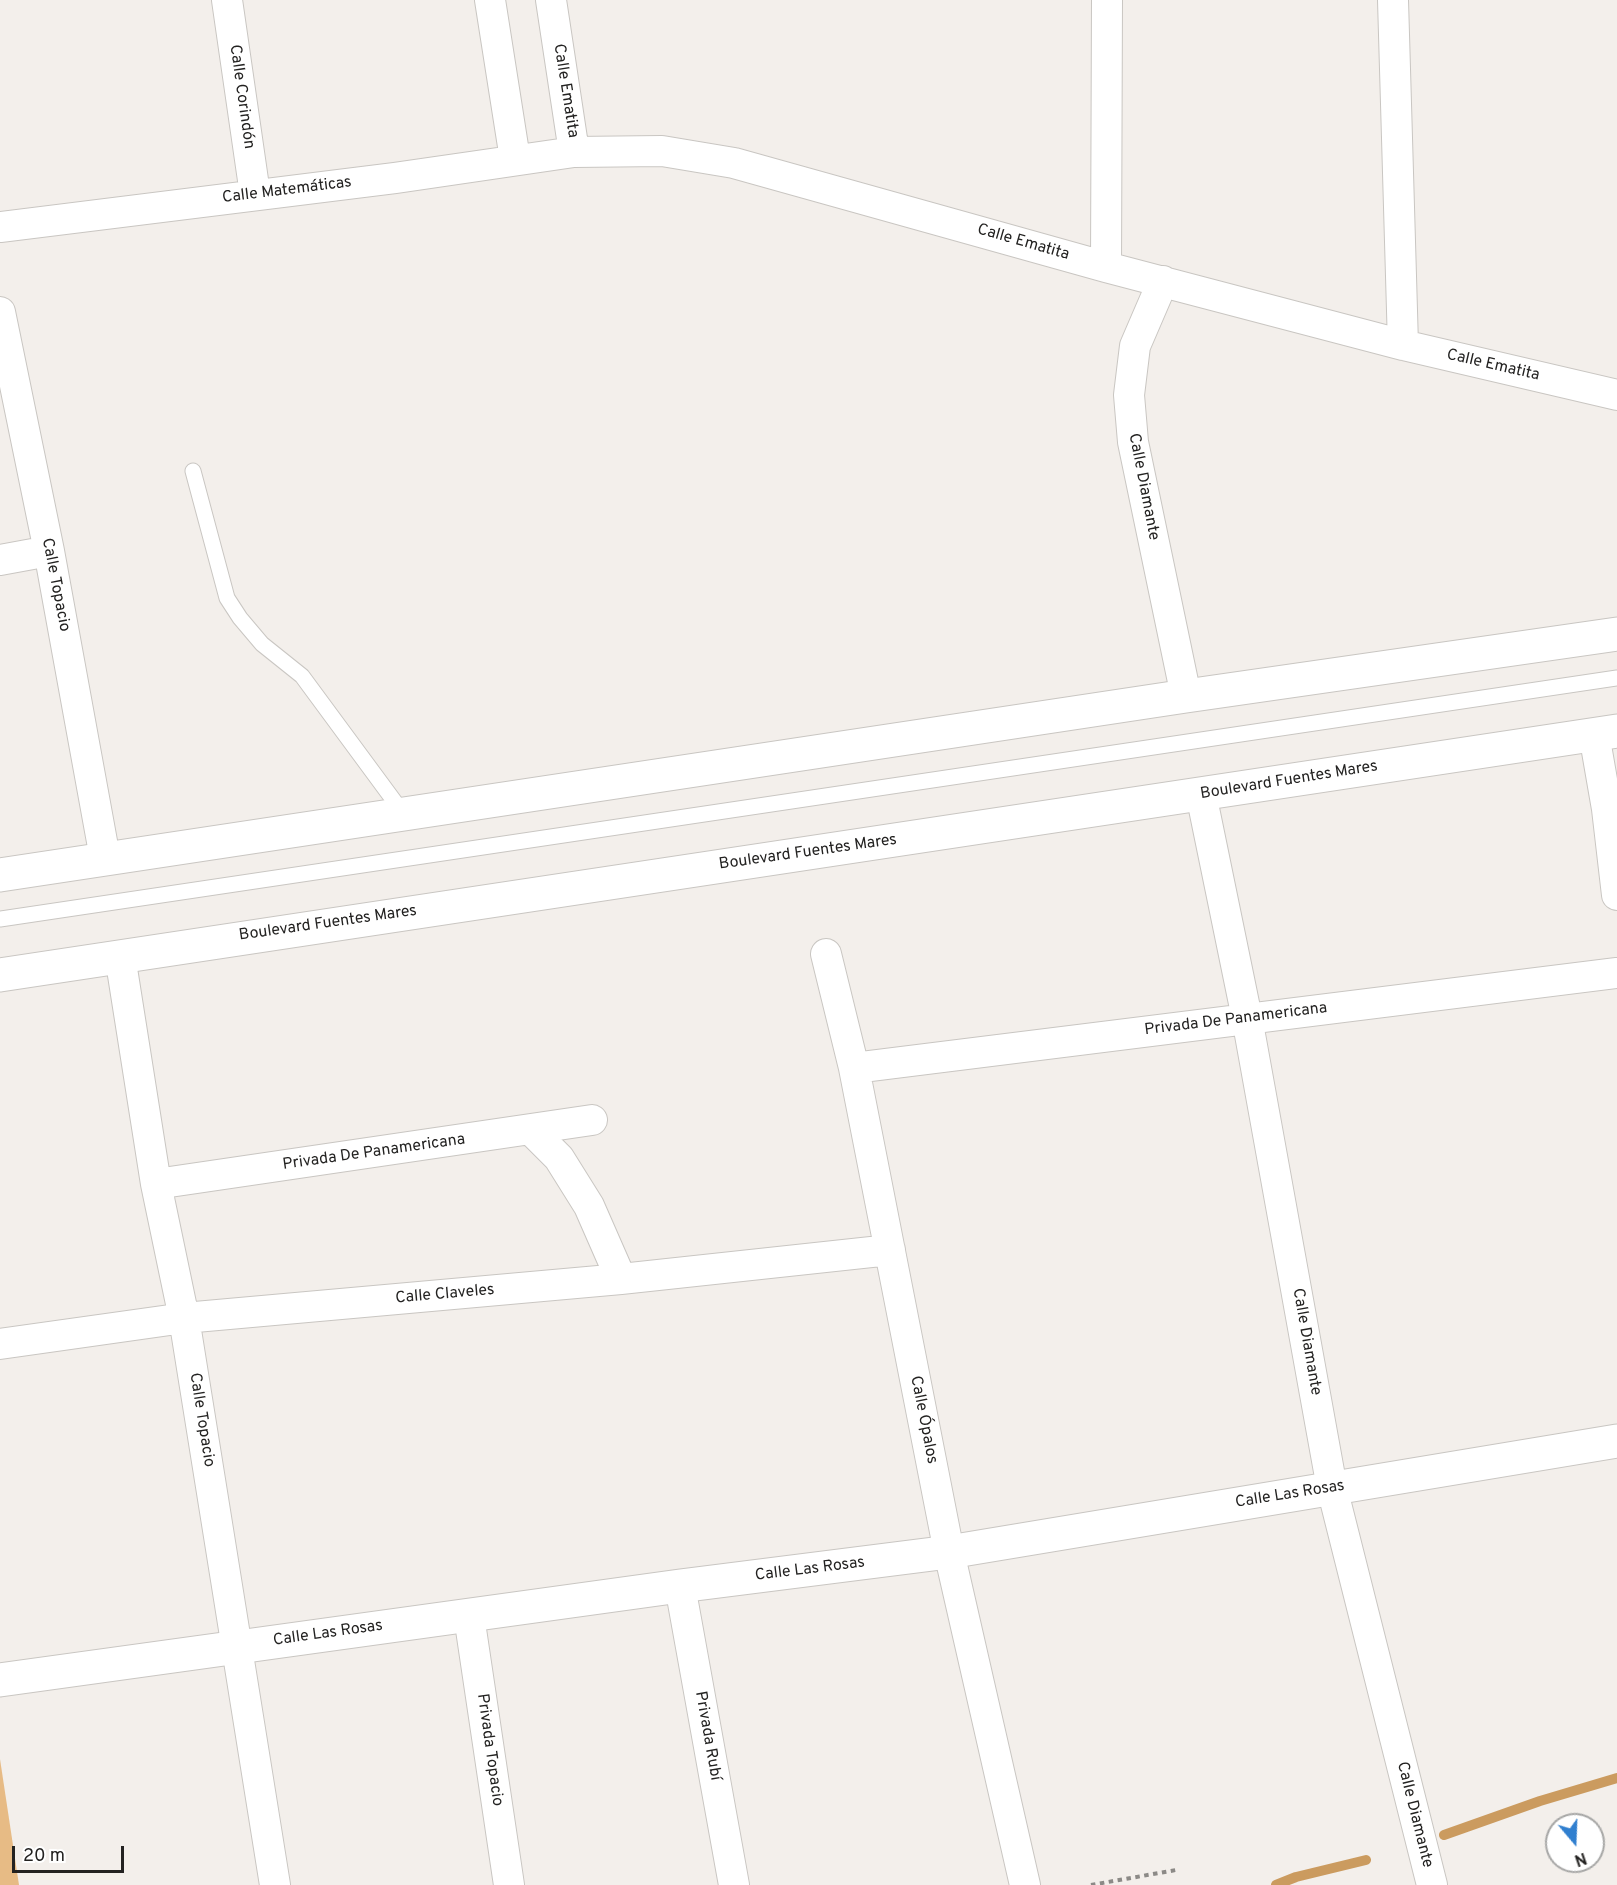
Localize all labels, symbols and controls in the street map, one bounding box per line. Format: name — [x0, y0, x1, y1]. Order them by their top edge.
street label: Calle Ematita — [548, 43, 582, 139]
street label: Calle Corindón — [224, 44, 258, 150]
street label: Calle Matemáticas — [221, 174, 353, 208]
street label: Calle Ematita — [975, 221, 1071, 265]
street label: Calle Ematita — [1445, 346, 1541, 386]
street label: Calle Diamante — [1123, 432, 1163, 542]
street label: Calle Topacio — [36, 536, 74, 634]
street label: Boulevard Fuentes Mares — [1199, 757, 1379, 805]
street label: Boulevard Fuentes Mares — [718, 831, 898, 875]
street label: Boulevard Fuentes Mares — [238, 902, 418, 946]
street label: Privada De Panamericana — [1144, 999, 1328, 1041]
street label: Privada De Panamericana — [282, 1131, 466, 1175]
street label: Calle Claveles — [395, 1281, 495, 1309]
street label: Calle Diamante — [1287, 1287, 1325, 1397]
street label: Calle Topacio — [184, 1372, 218, 1468]
street label: Calle Ópalos — [905, 1374, 941, 1466]
street label: Calle Las Rosas — [1234, 1477, 1346, 1513]
street label: Calle Las Rosas — [754, 1554, 866, 1586]
street label: Calle Las Rosas — [272, 1617, 384, 1651]
street label: Privada Rubí — [690, 1690, 724, 1782]
street label: Privada Topacio — [472, 1692, 506, 1808]
street label: Calle Diamante — [1392, 1760, 1436, 1870]
north arrow — [1545, 1813, 1605, 1873]
scale bar — [15, 1834, 128, 1872]
text: 20 m — [23, 1845, 65, 1868]
text: N — [1572, 1847, 1589, 1869]

